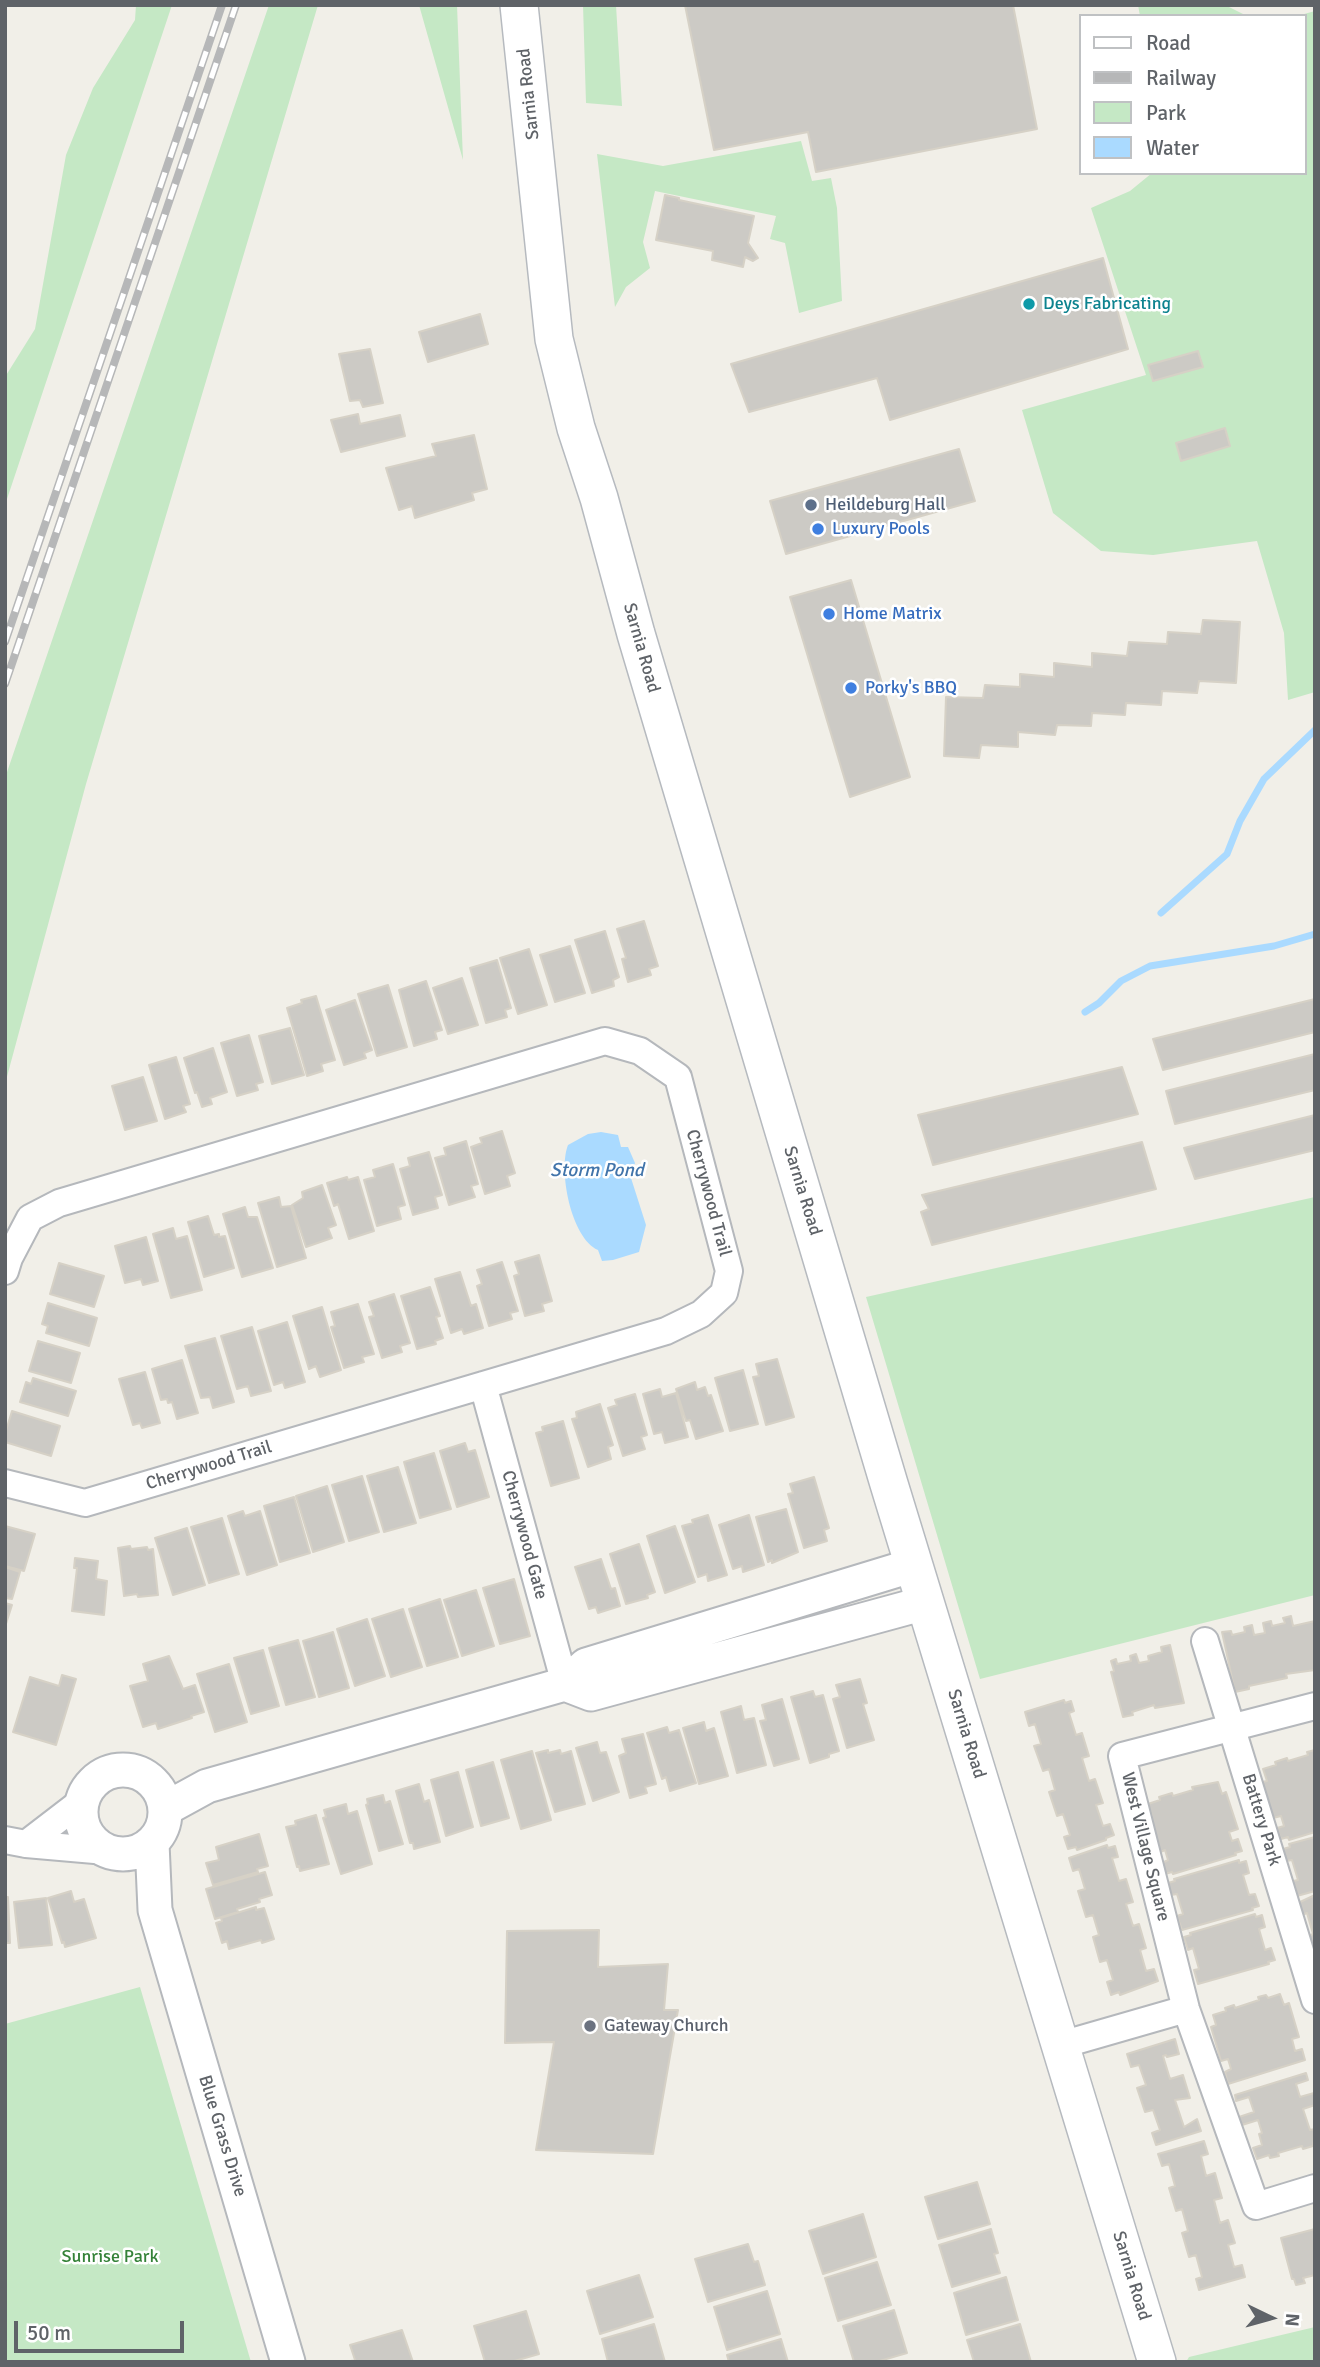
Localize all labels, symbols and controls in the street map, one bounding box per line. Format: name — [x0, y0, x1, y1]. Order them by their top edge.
legend — [1078, 14, 1306, 175]
text: Road — [1146, 30, 1191, 56]
street label: Sarnia Road — [513, 47, 545, 141]
text: Railway — [1146, 65, 1216, 91]
text: Park — [1146, 100, 1186, 126]
text: Water — [1146, 135, 1199, 161]
place label: Deys Fabricating — [1043, 293, 1171, 315]
marker: Deys Fabricating — [1021, 296, 1037, 312]
place label: Heildeburg Hall — [825, 494, 946, 516]
marker: Heildeburg Hall — [803, 497, 819, 513]
place label: Luxury Pools — [832, 518, 930, 540]
marker: Luxury Pools — [810, 521, 826, 537]
street label: Sarnia Road — [618, 601, 664, 695]
place label: Home Matrix — [843, 603, 942, 625]
marker: Home Matrix — [821, 606, 837, 622]
place label: Porky's BBQ — [865, 677, 957, 699]
marker: Porky's BBQ — [843, 680, 859, 696]
street label: Cherrywood Trail — [681, 1127, 735, 1259]
street label: Sarnia Road — [778, 1144, 826, 1238]
water label: Storm Pond — [550, 1160, 644, 1182]
street label: Cherrywood Trail — [143, 1437, 275, 1495]
street label: Cherrywood Gate — [496, 1468, 552, 1602]
street label: Sarnia Road — [942, 1687, 990, 1781]
street label: West Village Square — [1116, 1770, 1174, 1924]
street label: Battery Park — [1237, 1771, 1285, 1869]
place label: Gateway Church — [604, 2015, 729, 2037]
marker: Gateway Church — [582, 2018, 598, 2034]
street label: Blue Grass Drive — [193, 2073, 251, 2199]
street label: Sarnia Road — [1107, 2229, 1155, 2323]
park label: Sunrise Park — [62, 2246, 158, 2268]
north arrow — [1236, 2283, 1306, 2353]
scale bar — [18, 2308, 187, 2352]
text: N — [1279, 2312, 1304, 2327]
text: 50 m — [27, 2320, 71, 2346]

